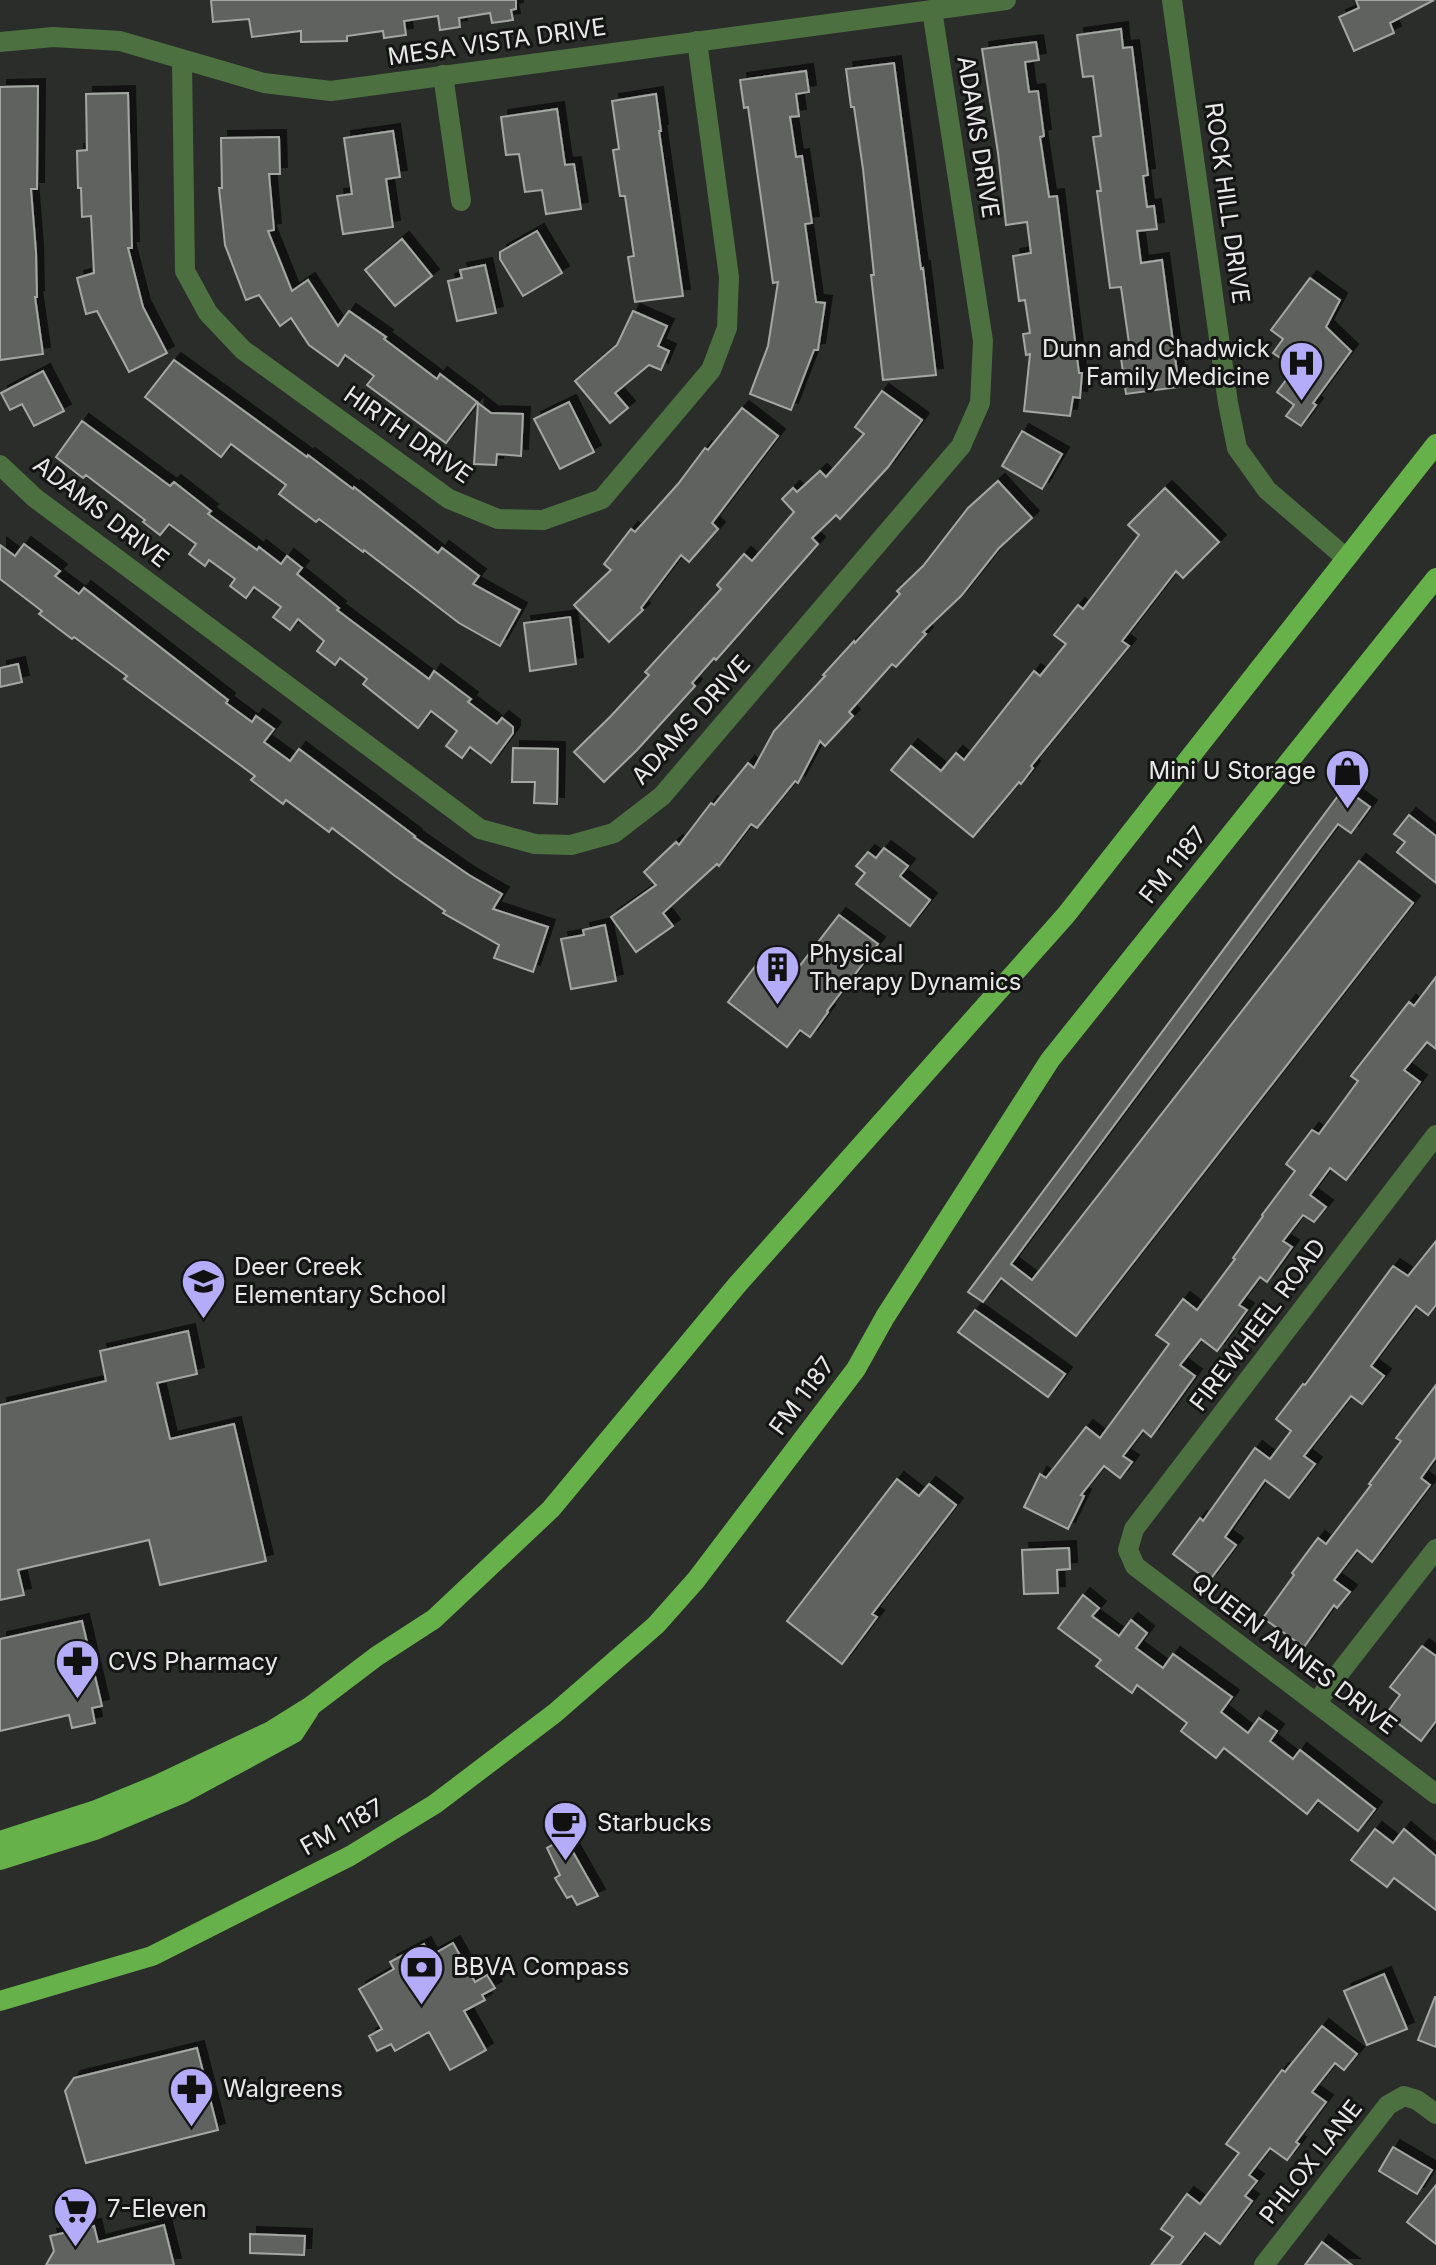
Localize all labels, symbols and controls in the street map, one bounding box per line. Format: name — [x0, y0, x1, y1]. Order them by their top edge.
street label: MESA VISTA DRIVE — [386, 12, 608, 71]
street label: ADAMS DRIVE — [951, 54, 1006, 220]
street label: ROCK HILL DRIVE — [1199, 101, 1256, 305]
place label: Dunn and Chadwick Family Medicine — [1042, 334, 1270, 391]
hospital icon: Dunn and Chadwick Family Medicine — [1277, 339, 1325, 402]
street label: HIRTH DRIVE — [339, 380, 478, 489]
street label: ADAMS DRIVE — [28, 450, 175, 573]
street label: ADAMS DRIVE — [625, 649, 756, 790]
shop icon: Mini U Storage — [1323, 747, 1371, 810]
place label: Mini U Storage — [1149, 756, 1316, 785]
street label: FM 1187 — [1133, 820, 1212, 909]
place label: Physical Therapy Dynamics — [809, 939, 1021, 996]
building icon: Physical Therapy Dynamics — [754, 944, 802, 1007]
street label: FIREWHEEL ROAD — [1183, 1233, 1332, 1416]
place label: Deer Creek Elementary School — [234, 1252, 446, 1309]
school or university icon: Deer Creek Elementary School — [179, 1257, 227, 1320]
street label: FM 1187 — [763, 1351, 840, 1441]
street label: QUEEN ANNES DRIVE — [1186, 1567, 1403, 1740]
pharmacy icon: CVS Pharmacy — [53, 1638, 101, 1701]
place label: CVS Pharmacy — [108, 1647, 278, 1676]
street label: FM 1187 — [295, 1792, 388, 1861]
cafe icon: Starbucks — [542, 1799, 590, 1862]
place label: Starbucks — [597, 1808, 712, 1837]
bank icon: BBVA Compass — [398, 1943, 446, 2006]
place label: BBVA Compass — [453, 1952, 629, 1981]
pharmacy icon: Walgreens — [168, 2065, 216, 2128]
place label: Walgreens — [223, 2074, 343, 2103]
street label: PHLOX LANE — [1253, 2094, 1368, 2229]
supermarket icon: 7-Eleven — [52, 2185, 100, 2248]
place label: 7-Eleven — [107, 2194, 207, 2223]

